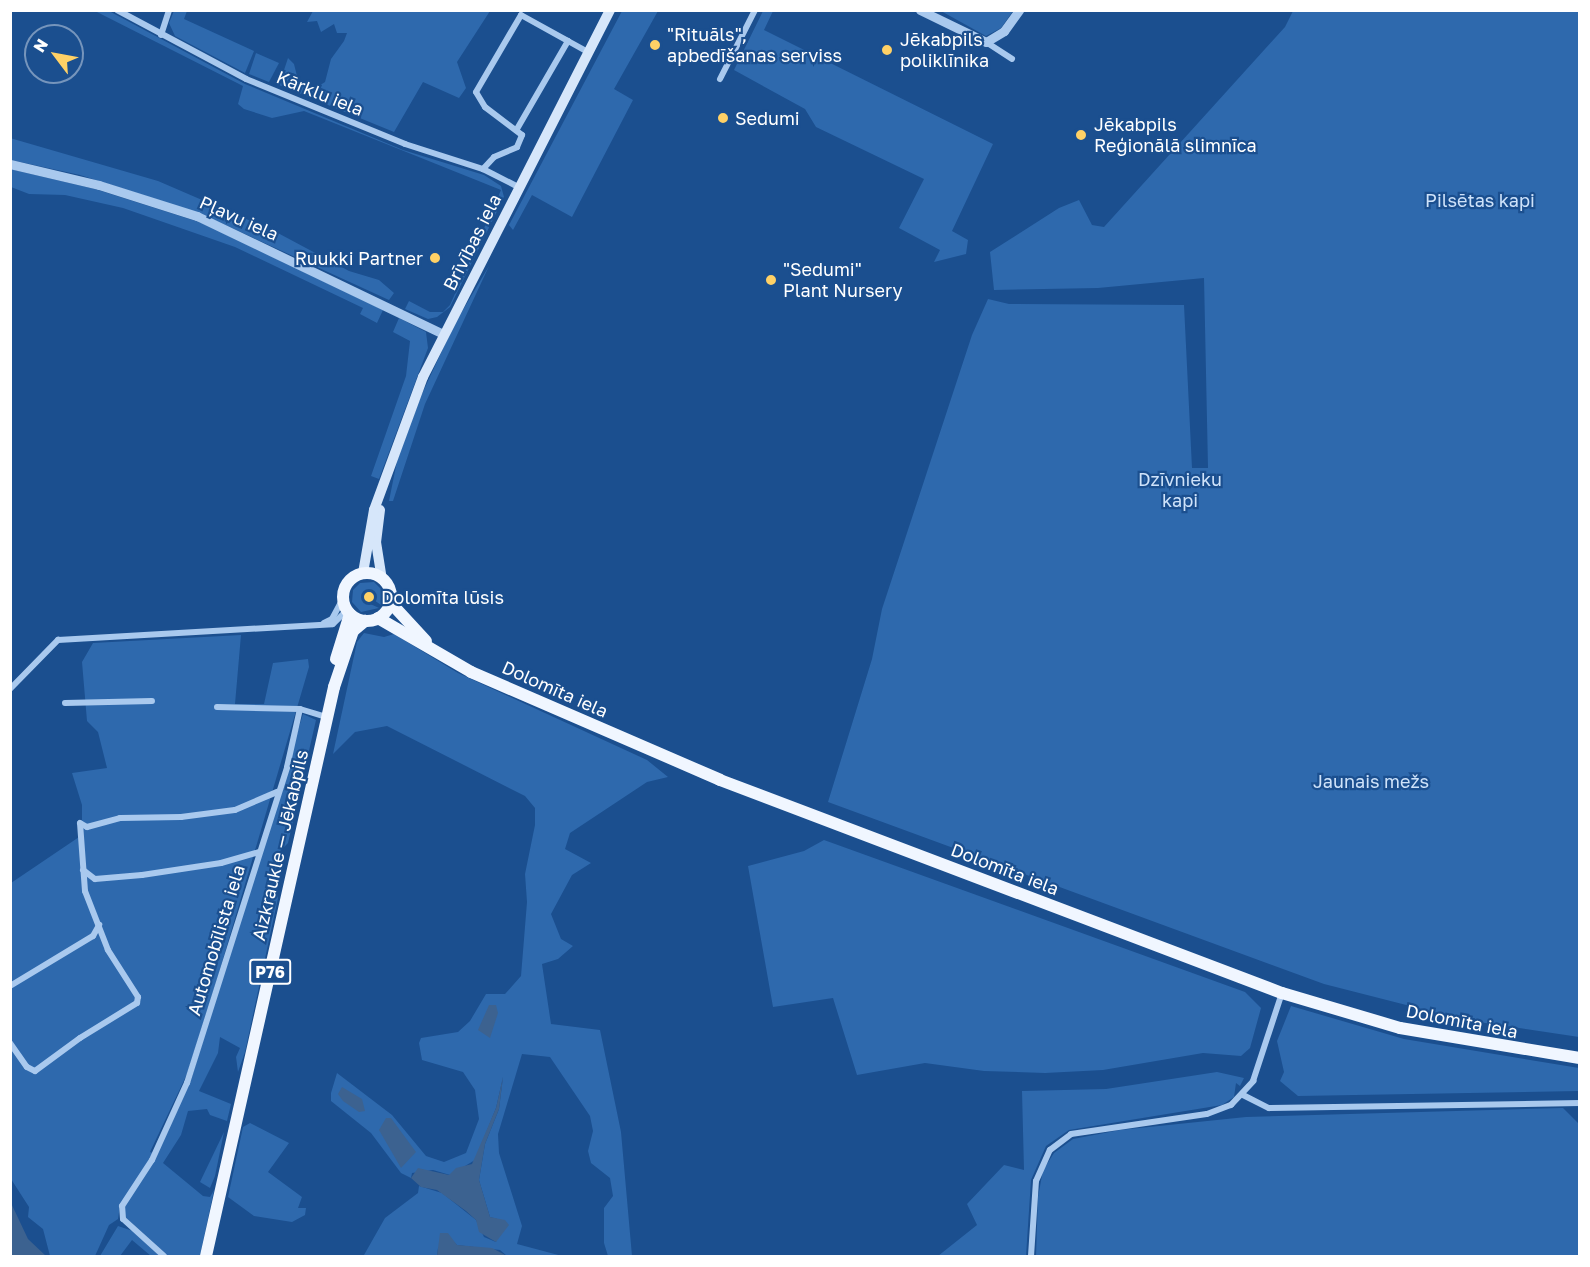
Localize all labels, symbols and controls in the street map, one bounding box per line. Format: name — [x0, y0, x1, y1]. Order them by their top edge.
north arrow — [24, 24, 84, 84]
place label: "Rituāls", apbedīšanas serviss — [667, 24, 842, 66]
place label: Jēkabpils poliklīnika — [900, 29, 989, 72]
text: N — [29, 35, 52, 56]
marker: "Rituāls", apbedīšanas serviss — [648, 38, 662, 52]
marker: Jēkabpils poliklīnika — [878, 41, 896, 59]
street label: Kārklu iela — [273, 66, 367, 120]
place label: Sedumi — [735, 107, 800, 129]
marker: Sedumi — [716, 111, 730, 125]
place label: Jēkabpils Reģionālā slimnīca — [1094, 114, 1257, 156]
marker: Jēkabpils Reģionālā slimnīca — [1072, 126, 1090, 144]
park label: Pilsētas kapi — [1425, 189, 1535, 211]
street label: Brīvības iela — [438, 190, 506, 294]
street label: Pļavu iela — [196, 191, 282, 245]
place label: Ruukki Partner — [295, 247, 423, 269]
marker: Ruukki Partner — [428, 251, 442, 265]
place label: "Sedumi" Plant Nursery — [783, 259, 903, 302]
marker: "Sedumi" Plant Nursery — [764, 273, 778, 287]
park label: Dzīvnieku kapi — [1138, 469, 1222, 512]
place label: Dolomīta lūsis — [381, 586, 504, 608]
marker: Dolomīta lūsis — [362, 590, 376, 604]
street label: Dolomīta iela — [499, 656, 611, 722]
street label: Aizkraukle — Jēkabpils — [248, 747, 312, 943]
park label: Jaunais mežs — [1313, 770, 1429, 792]
street label: Dolomīta iela — [948, 839, 1062, 899]
street label: Automobīlista iela — [183, 862, 249, 1018]
road number: P76 — [249, 959, 291, 985]
street label: Dolomīta iela — [1404, 1000, 1520, 1042]

